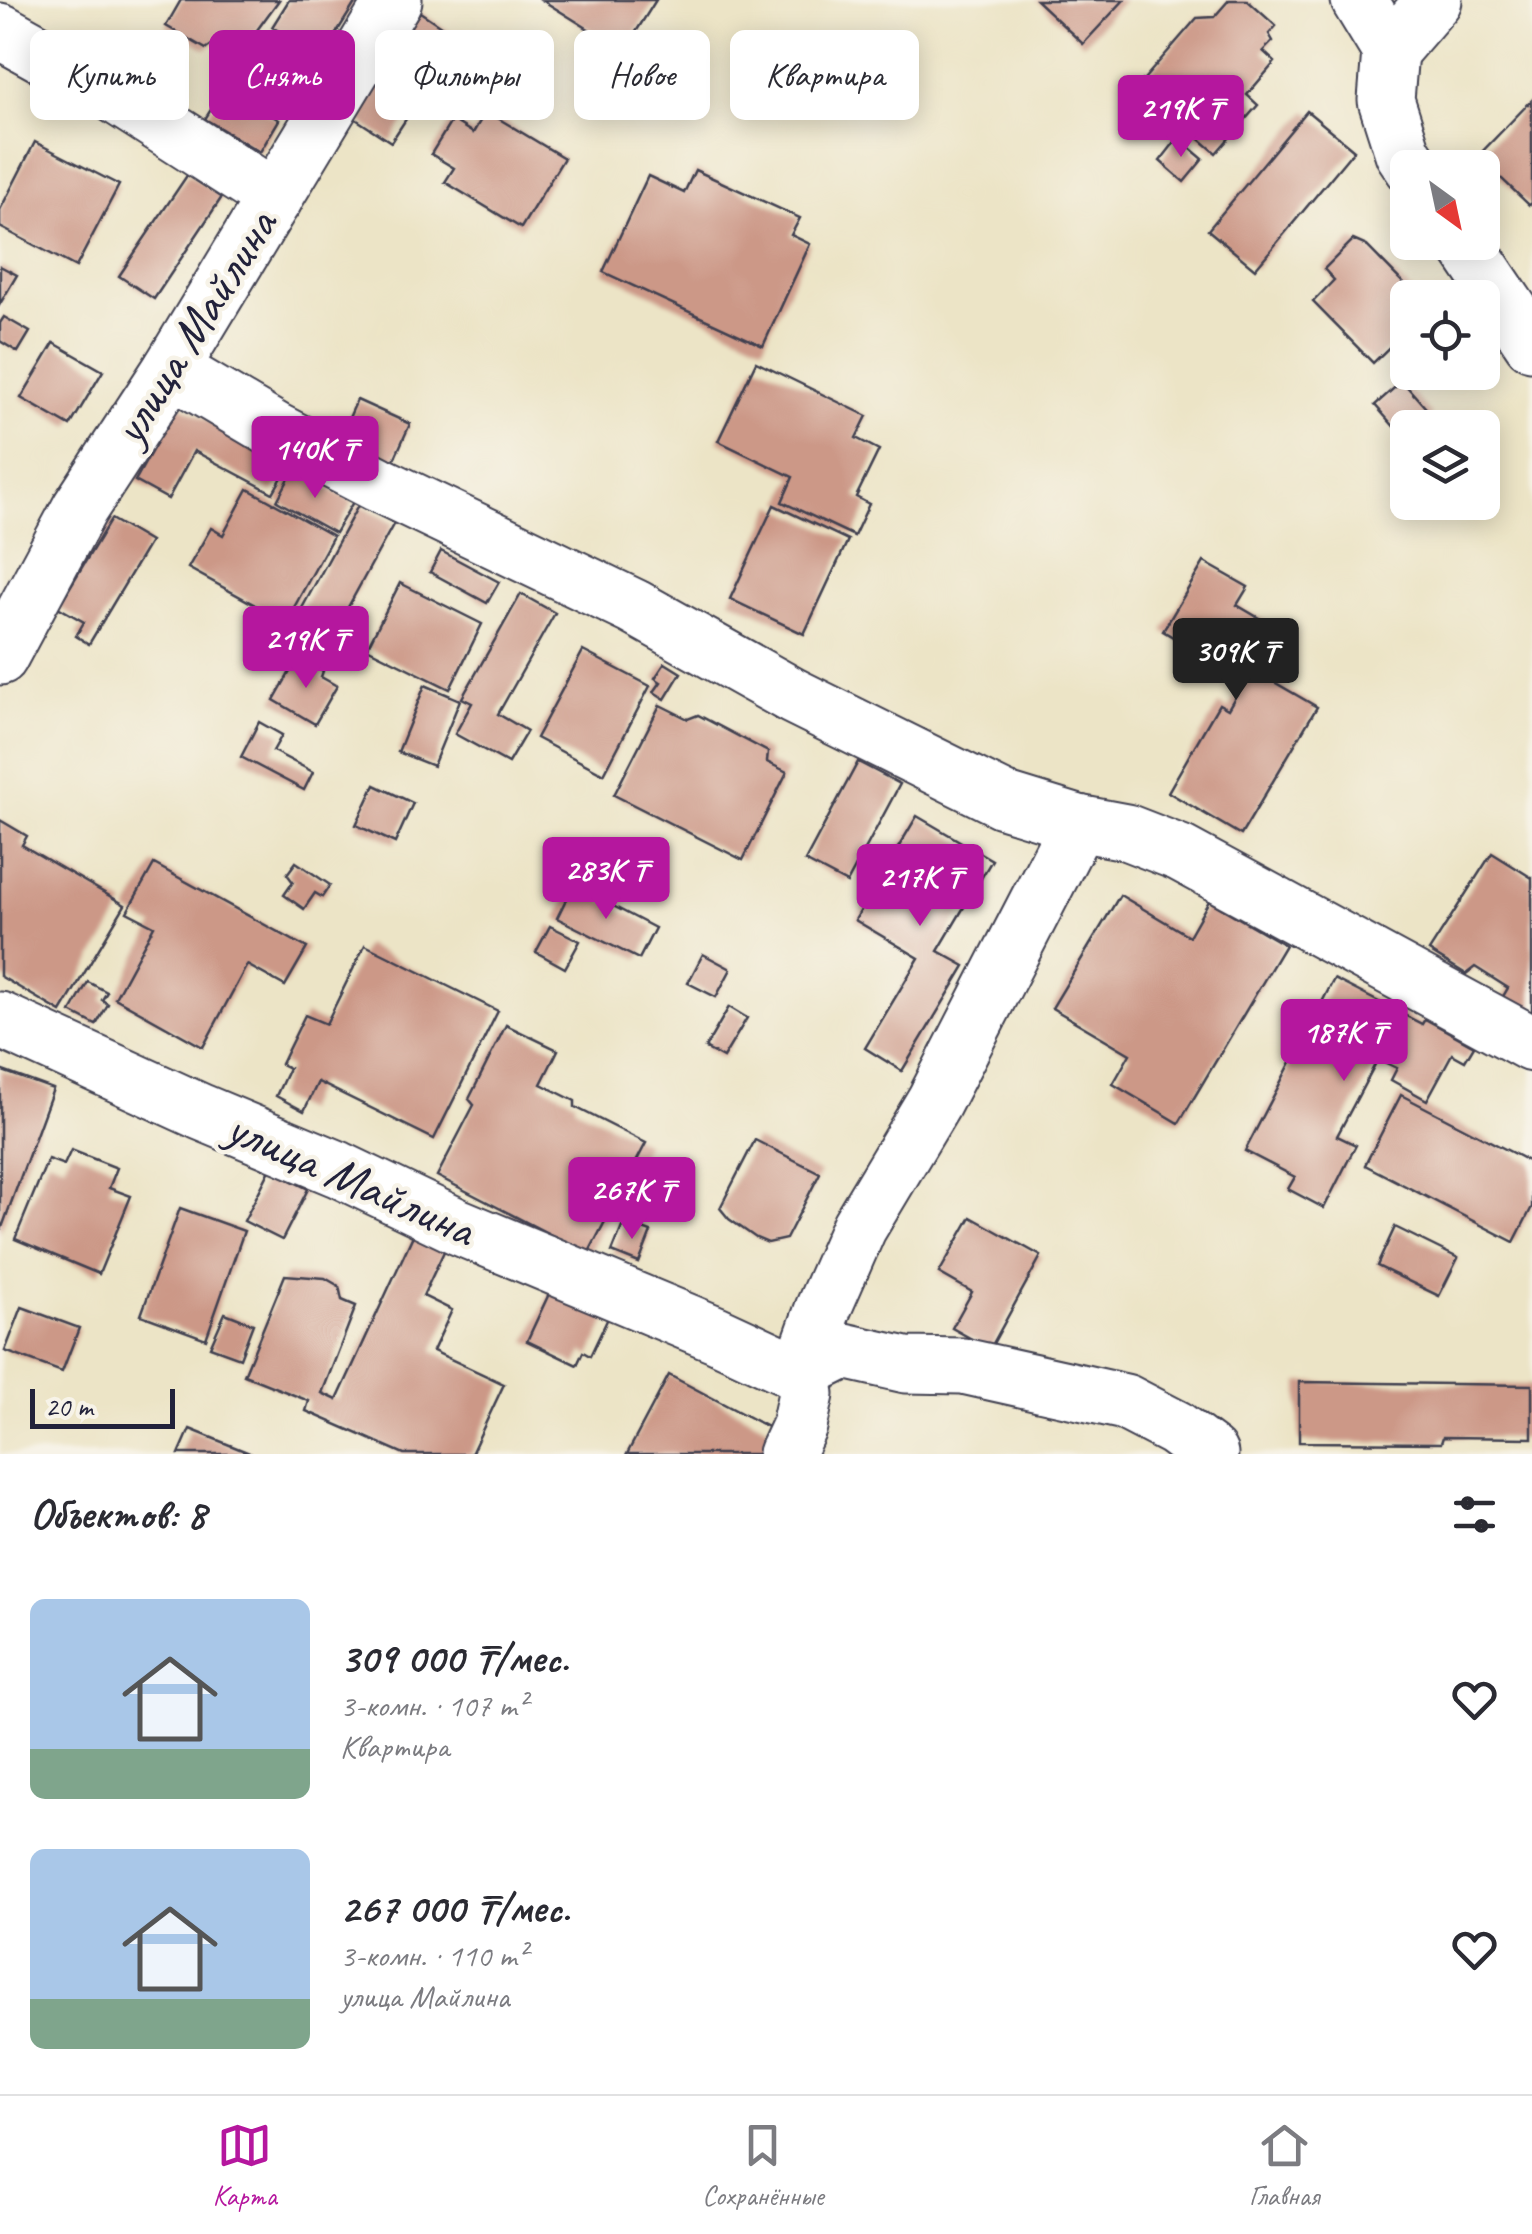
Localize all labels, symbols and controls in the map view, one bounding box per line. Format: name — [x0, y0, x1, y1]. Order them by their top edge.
chip: Купить — [30, 30, 189, 120]
chip: Снять — [209, 30, 355, 120]
chip: Фильтры — [375, 30, 554, 120]
chip: Новое — [574, 30, 710, 120]
chip: Квартира — [730, 30, 919, 120]
pin: 219K ₸ — [1100, 75, 1262, 160]
text: 219K ₸ — [1140, 87, 1222, 128]
north arrow — [1390, 150, 1500, 260]
map controls — [1390, 150, 1500, 520]
street label: улица Майлина — [96, 196, 292, 458]
button: locate — [1390, 280, 1500, 390]
button: layers — [1390, 410, 1500, 520]
pin: 140K ₸ — [234, 416, 396, 501]
text: 140K ₸ — [274, 428, 356, 469]
pin: 219K ₸ — [225, 606, 387, 691]
text: 219K ₸ — [265, 618, 347, 659]
pin: 309K ₸ — [1155, 618, 1317, 703]
text: 309K ₸ — [1195, 630, 1277, 671]
pin: 283K ₸ — [525, 837, 687, 922]
pin: 217K ₸ — [839, 844, 1001, 929]
text: 283K ₸ — [565, 849, 647, 890]
text: 217K ₸ — [879, 856, 961, 897]
pin: 187K ₸ — [1263, 999, 1425, 1084]
text: 187K ₸ — [1303, 1011, 1385, 1052]
street label: улица Майлина — [215, 1094, 487, 1262]
pin: 267K ₸ — [551, 1157, 713, 1242]
text: 267K ₸ — [590, 1169, 674, 1210]
scale bar — [30, 1384, 175, 1428]
text: 20 m — [45, 1389, 93, 1424]
icon: filters — [1447, 1487, 1502, 1542]
text: Объектов: 8 — [30, 1488, 206, 1541]
text: 309 000 ₸/мес. — [340, 1632, 569, 1685]
icon: home — [110, 1639, 230, 1759]
icon: heart — [1447, 1672, 1502, 1727]
text: 3-комн. · 107 m² — [340, 1685, 527, 1726]
text: Квартира — [340, 1726, 449, 1767]
text: 267 000 ₸/мес. — [340, 1882, 570, 1935]
icon: home — [110, 1889, 230, 2009]
icon: heart — [1447, 1922, 1502, 1977]
text: 3-комн. · 110 m² — [340, 1935, 527, 1976]
text: улица Майлина — [340, 1976, 509, 2017]
tab: Карта — [213, 2118, 277, 2213]
tab: Сохранённые — [702, 2118, 824, 2213]
tab: Главная — [1249, 2118, 1319, 2213]

